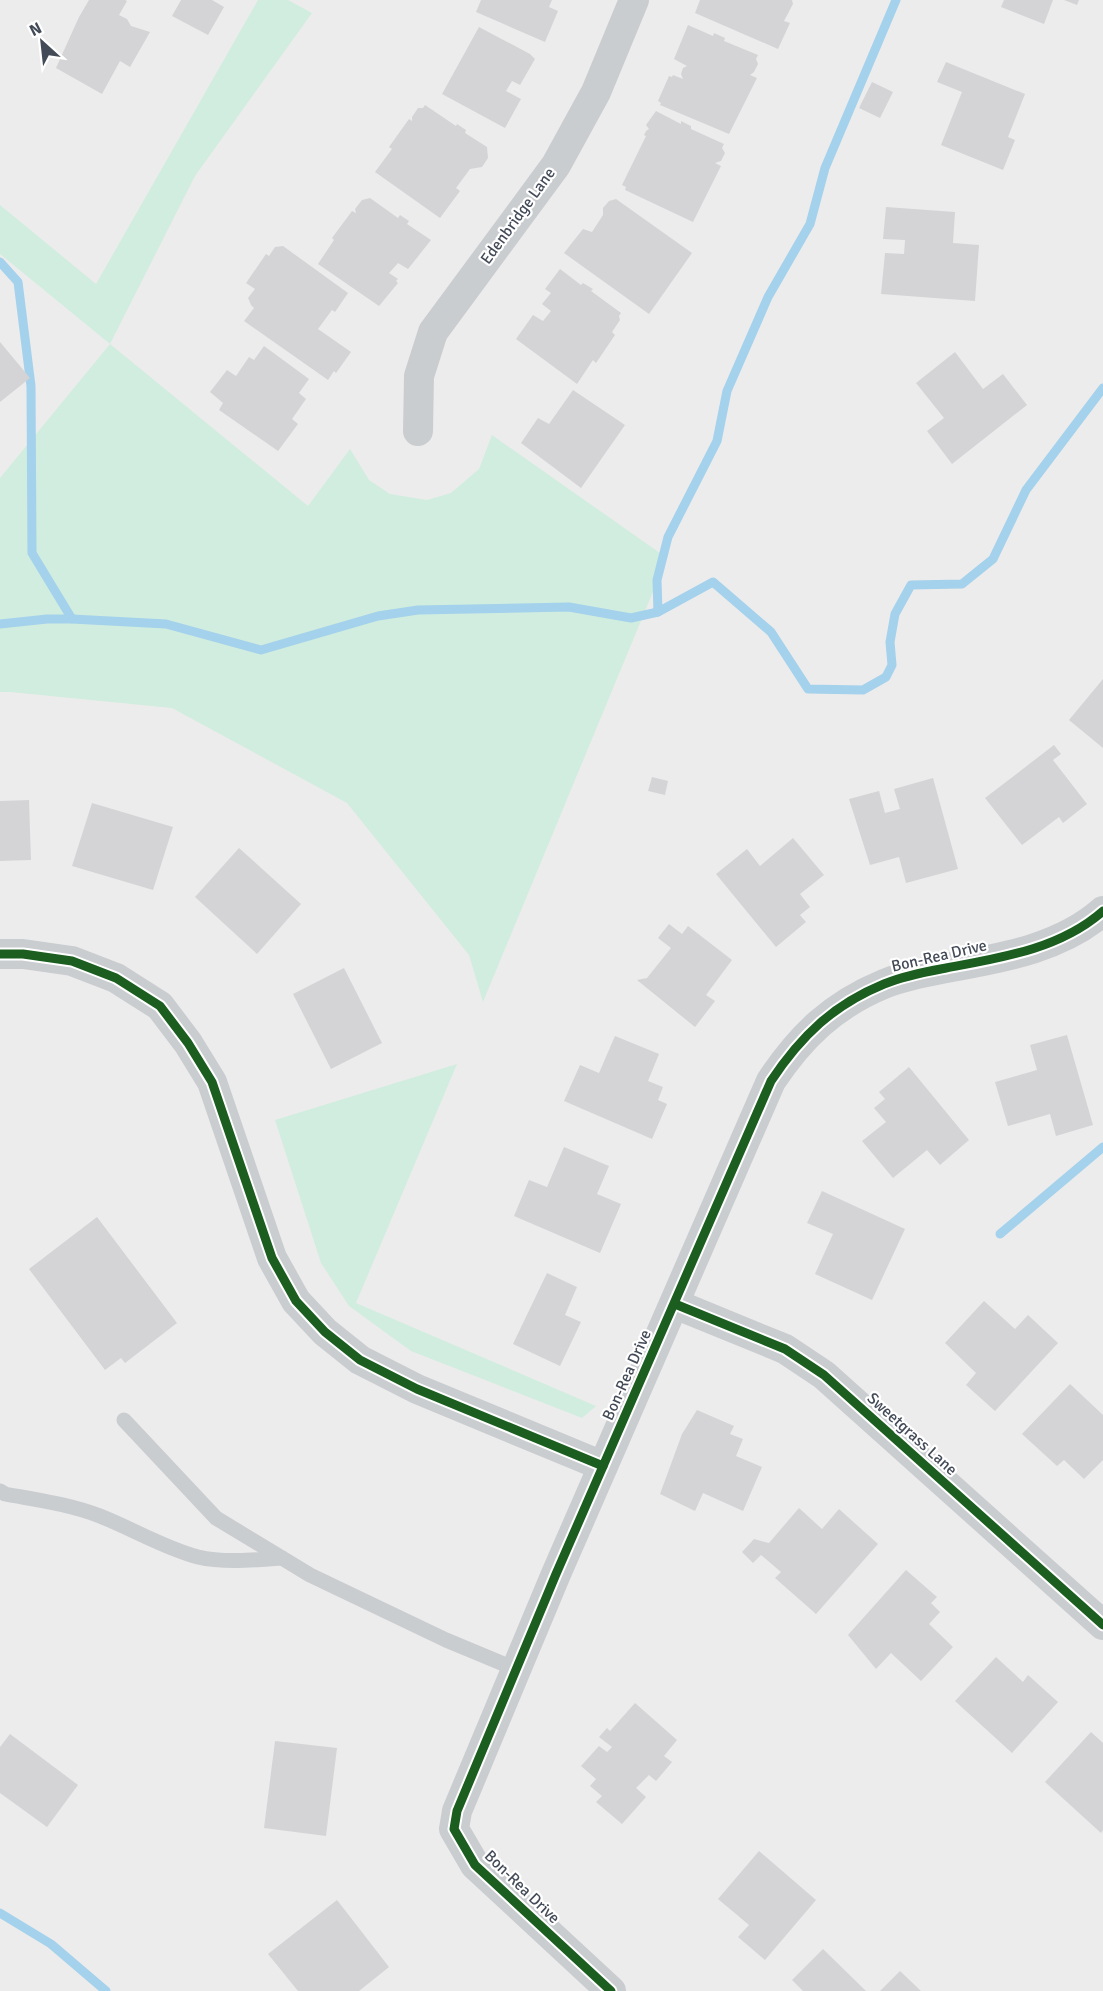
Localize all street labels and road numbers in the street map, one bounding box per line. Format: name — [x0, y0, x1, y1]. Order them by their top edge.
street label: Edenbridge Lane — [476, 164, 560, 268]
street label: Bon-Rea Drive — [889, 935, 989, 977]
street label: Bon-Rea Drive — [598, 1327, 656, 1423]
street label: Sweetgrass Lane — [863, 1388, 961, 1480]
street label: Bon-Rea Drive — [480, 1846, 564, 1928]

